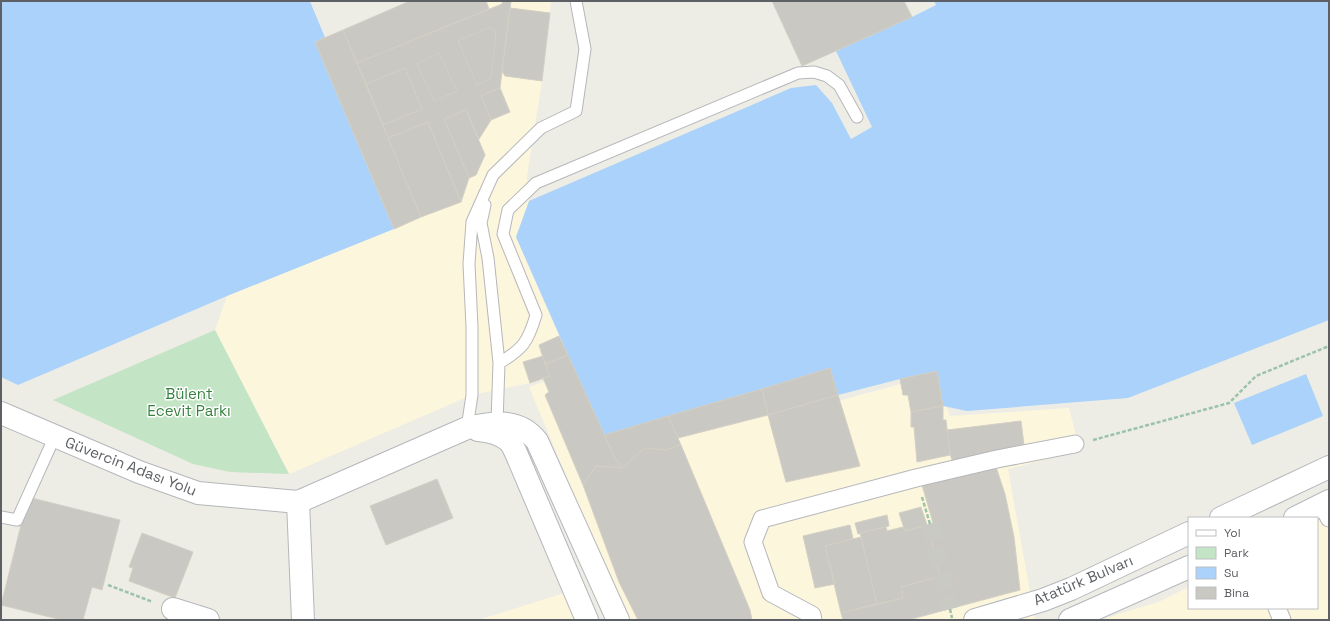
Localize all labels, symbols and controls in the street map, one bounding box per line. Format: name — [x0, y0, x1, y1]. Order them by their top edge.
park label: Bülent Ecevit Parkı — [147, 384, 231, 420]
street label: Güvercin Adası Yolu — [62, 432, 200, 500]
legend — [1188, 517, 1318, 609]
text: Yol — [1224, 525, 1241, 541]
text: Park — [1224, 545, 1249, 561]
street label: Atatürk Bulvarı — [1030, 550, 1136, 610]
text: Su — [1224, 565, 1239, 581]
text: Bina — [1224, 585, 1249, 601]

